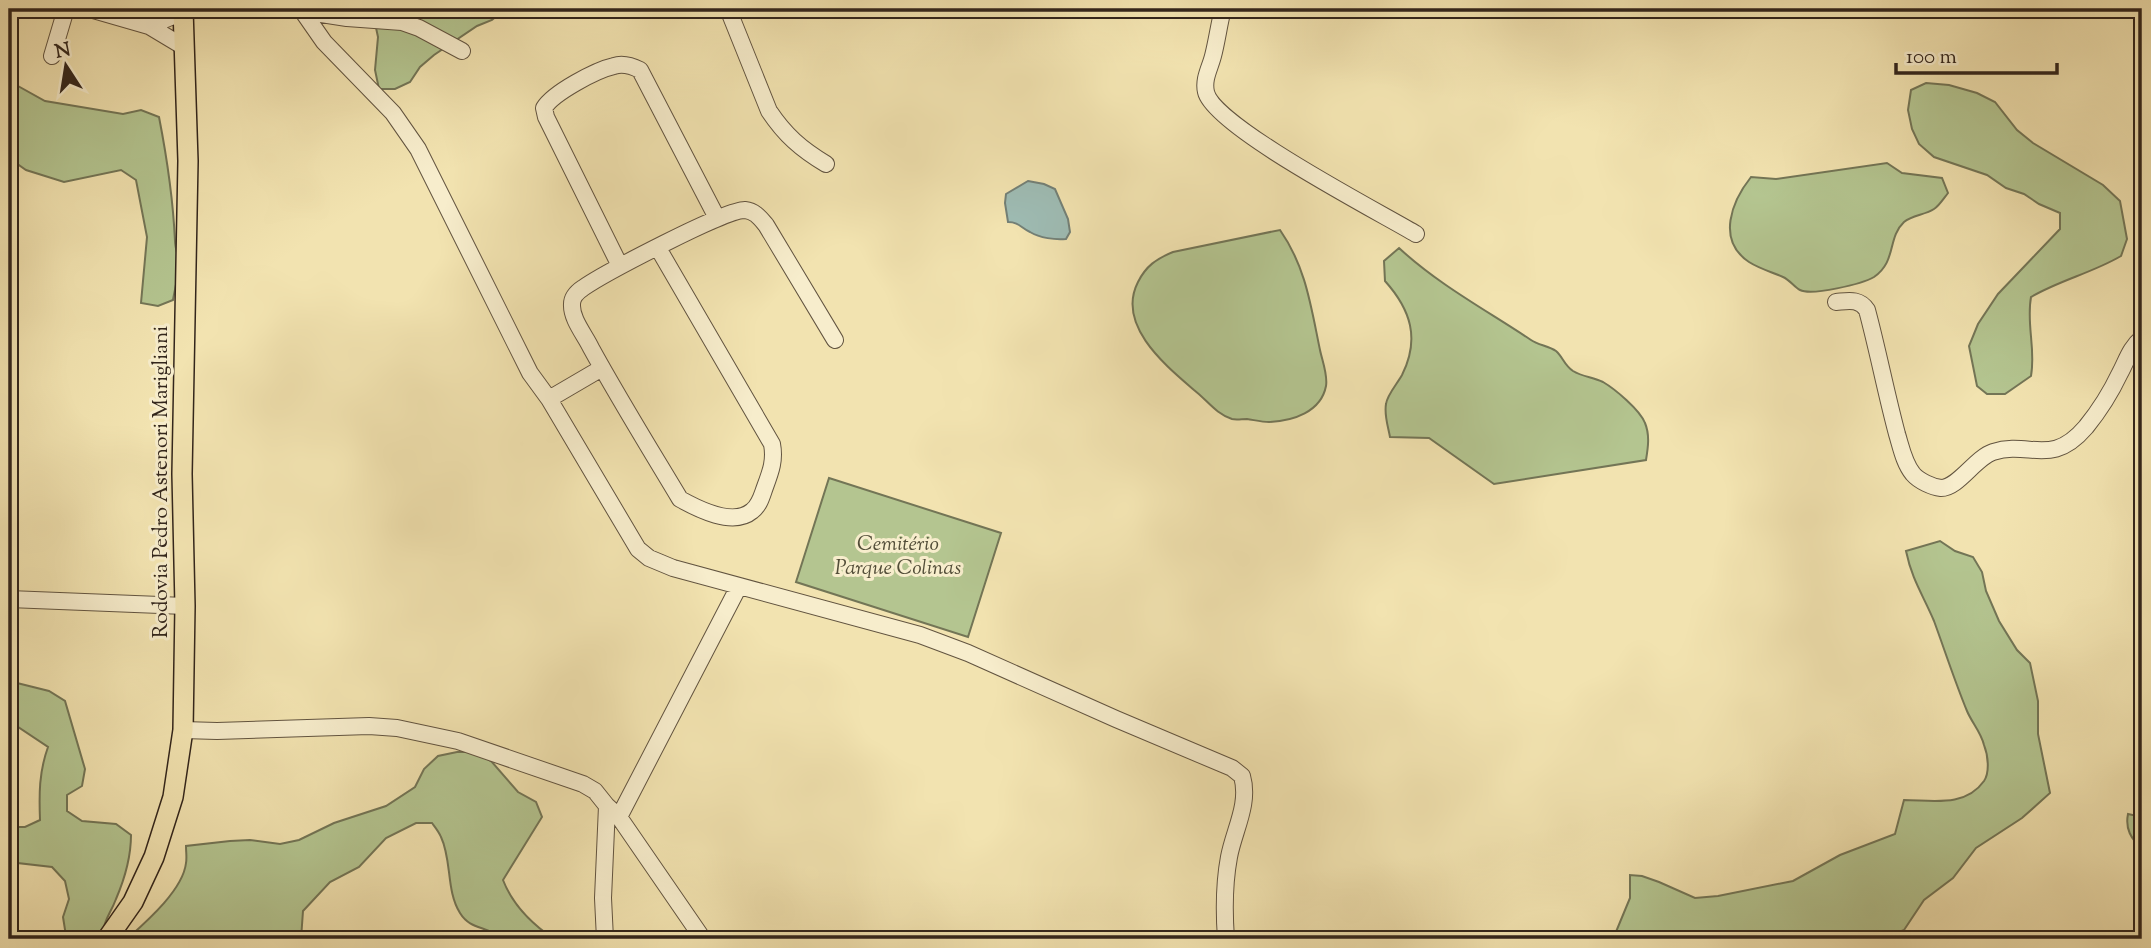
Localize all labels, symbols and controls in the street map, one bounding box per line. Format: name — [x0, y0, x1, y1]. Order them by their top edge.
north arrow — [32, 32, 102, 102]
scale bar — [1896, 32, 2056, 76]
text: N — [53, 37, 73, 67]
text: 100 m — [1906, 43, 1957, 73]
street label: Rodovia Pedro Astenori Marigliani — [147, 326, 177, 638]
park label: Cemitério Parque Colinas — [835, 530, 961, 584]

